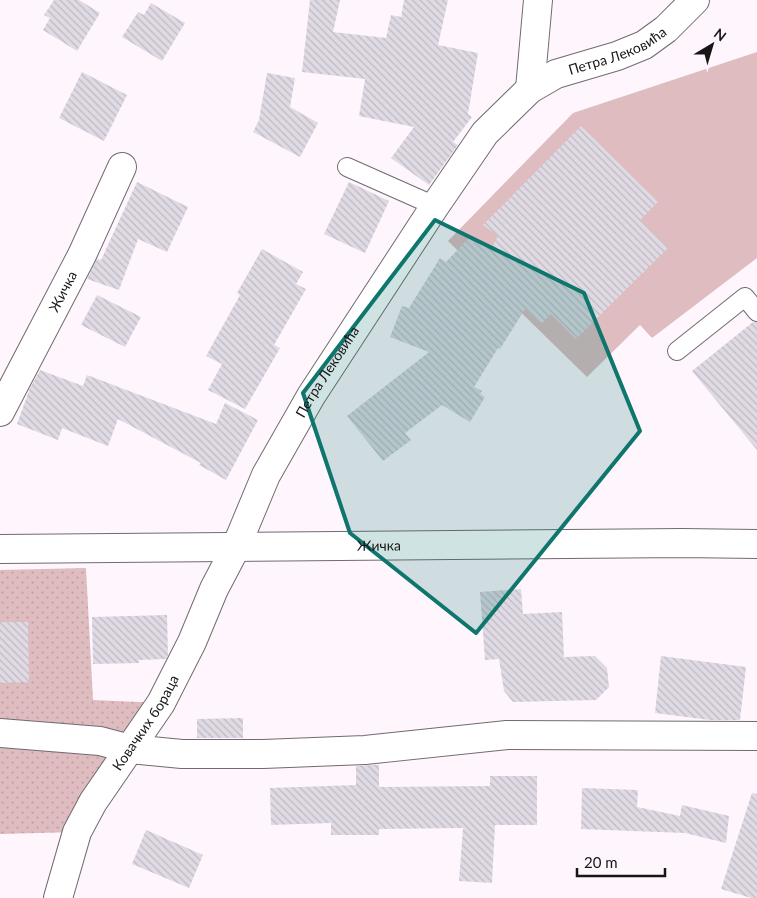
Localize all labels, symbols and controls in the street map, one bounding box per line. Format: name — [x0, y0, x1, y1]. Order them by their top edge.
north arrow — [687, 20, 737, 70]
street label: Петра Лековића — [566, 23, 669, 78]
text: N — [711, 24, 730, 44]
street label: Жичка — [45, 268, 80, 315]
street label: Петра Лековића — [292, 323, 362, 420]
street label: Жичка — [357, 536, 401, 554]
street label: Ковачких бораца — [108, 672, 182, 773]
scale bar — [577, 846, 664, 878]
text: 20 m — [584, 853, 618, 871]

